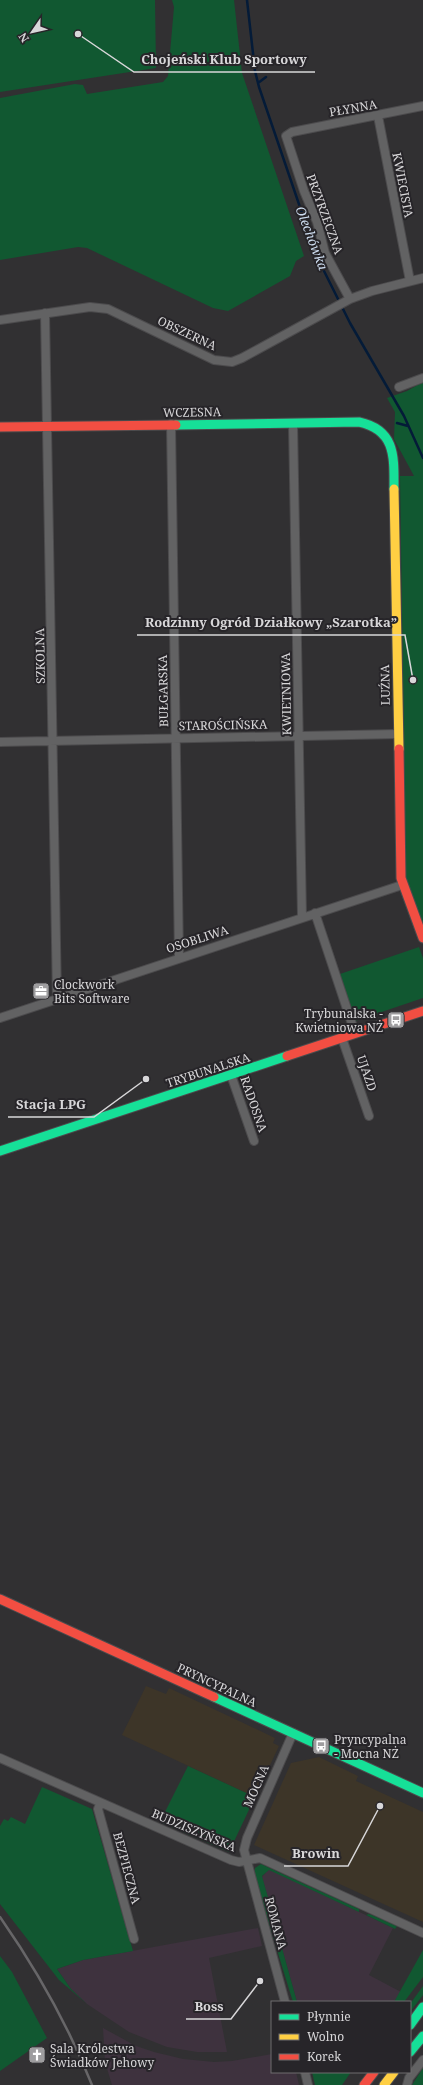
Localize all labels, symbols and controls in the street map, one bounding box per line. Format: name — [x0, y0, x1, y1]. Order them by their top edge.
north arrow — [12, 12, 52, 52]
text: N — [14, 30, 32, 46]
callout: Chojeński Klub Sportowy — [134, 47, 315, 72]
text: Chojeński Klub Sportowy — [141, 50, 307, 68]
street label: PŁYNNA — [328, 95, 379, 121]
street label: KWIECISTA — [388, 151, 418, 220]
street label: PRZYRZECZNA — [303, 172, 348, 257]
water label: Olechówka — [292, 203, 333, 273]
street label: OBSZERNA — [155, 312, 220, 354]
street label: WCZESNA — [163, 403, 222, 421]
callout: Rodzinny Ogród Działkowy „Szarotka” — [137, 610, 405, 635]
text: Rodzinny Ogród Działkowy „Szarotka” — [145, 613, 397, 631]
street label: SZKOLNA — [31, 627, 49, 684]
street label: KWIETNIOWA — [277, 652, 295, 735]
street label: BUŁGARSKA — [154, 654, 172, 727]
street label: LUŹNA — [376, 664, 394, 706]
street label: STAROŚCIŃSKA — [178, 716, 268, 734]
street label: OSOBLIWA — [164, 921, 231, 957]
place label: Clockwork Bits Software — [54, 976, 130, 1007]
office icon: Clockwork Bits Software — [31, 981, 51, 1001]
place label: Trybunalska - Kwietniowa NŻ — [295, 1005, 383, 1036]
bus stop icon: Trybunalska - Kwietniowa NŻ — [386, 1010, 406, 1030]
street label: TRYBUNALSKA — [164, 1048, 253, 1092]
street label: UJAZD — [353, 1053, 381, 1094]
street label: RADOSNA — [237, 1074, 272, 1135]
callout: Stacja LPG — [8, 1092, 94, 1117]
text: Stacja LPG — [16, 1095, 86, 1113]
street label: PRYNCYPALNA — [174, 1659, 260, 1711]
place label: Pryncypalna - Mocna NŻ — [334, 1731, 407, 1762]
bus stop icon: Pryncypalna - Mocna NŻ — [311, 1736, 331, 1756]
street label: MOCNA — [239, 1761, 273, 1810]
street label: BUDZISZYŃSKA — [149, 1805, 239, 1856]
street label: BEZPIECZNA — [109, 1830, 145, 1906]
callout: Browin — [284, 1841, 348, 1866]
text: Browin — [292, 1844, 340, 1862]
street label: ROMANA — [261, 1895, 291, 1952]
callout: Boss — [186, 1994, 231, 2019]
text: Boss — [194, 1997, 224, 2015]
legend — [271, 2001, 411, 2073]
text: Płynnie — [307, 2008, 351, 2025]
text: Wolno — [307, 2028, 344, 2045]
place label: Sala Królestwa Świadków Jehowy — [50, 2040, 154, 2071]
church icon: Sala Królestwa Świadków Jehowy — [27, 2045, 47, 2065]
text: Korek — [307, 2048, 342, 2065]

